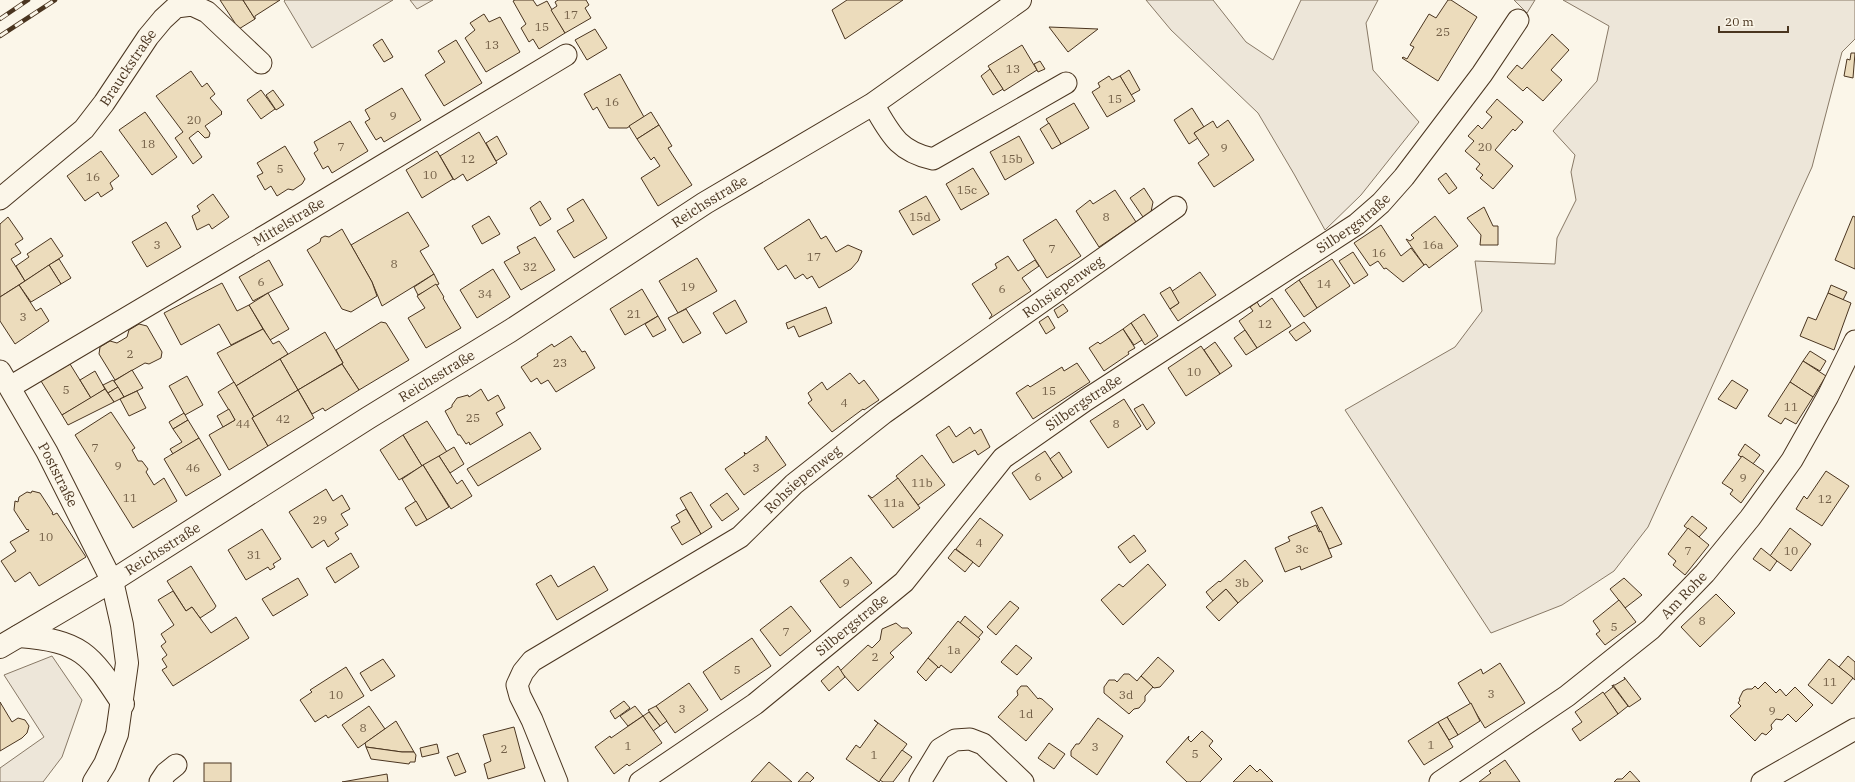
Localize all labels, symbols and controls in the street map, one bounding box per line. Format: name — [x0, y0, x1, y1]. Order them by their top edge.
house number: 17 — [564, 7, 578, 22]
scale bar — [1719, 8, 1788, 34]
text: 20 m — [1725, 14, 1754, 29]
house number: 15 — [535, 19, 549, 34]
house number: 25 — [1436, 24, 1450, 39]
street label: Brauckstraße — [96, 25, 160, 109]
house number: 13 — [485, 37, 499, 52]
house number: 13 — [1006, 61, 1020, 76]
house number: 15 — [1108, 91, 1122, 106]
house number: 16 — [605, 94, 619, 109]
house number: 9 — [389, 108, 397, 123]
house number: 20 — [187, 112, 201, 127]
house number: 18 — [141, 136, 155, 151]
house number: 7 — [337, 139, 345, 154]
house number: 20 — [1478, 139, 1492, 154]
house number: 9 — [1220, 140, 1228, 155]
house number: 12 — [461, 151, 475, 166]
house number: 15b — [1001, 151, 1023, 166]
house number: 5 — [276, 161, 284, 176]
house number: 10 — [423, 167, 437, 182]
house number: 16 — [86, 169, 100, 184]
street label: Reichsstraße — [668, 171, 751, 232]
house number: 15c — [957, 182, 977, 197]
street label: Silbergstraße — [1313, 190, 1394, 257]
street label: Mittelstraße — [250, 193, 328, 250]
house number: 15d — [909, 209, 931, 224]
house number: 8 — [1102, 209, 1110, 224]
house number: 3 — [153, 237, 161, 252]
house number: 16a — [1423, 237, 1444, 252]
house number: 7 — [1048, 241, 1056, 256]
house number: 16 — [1372, 245, 1386, 260]
house number: 17 — [807, 249, 821, 264]
street label: Rohsiepenweg — [1019, 252, 1107, 322]
house number: 8 — [390, 256, 398, 271]
house number: 32 — [523, 259, 537, 274]
house number: 6 — [257, 274, 265, 289]
house number: 14 — [1317, 276, 1331, 291]
house number: 19 — [681, 279, 695, 294]
house number: 6 — [998, 281, 1006, 296]
house number: 34 — [478, 286, 492, 301]
house number: 21 — [627, 306, 641, 321]
house number: 3 — [19, 309, 27, 324]
house number: 12 — [1258, 316, 1272, 331]
house number: 2 — [126, 346, 134, 361]
street label: Reichsstraße — [395, 346, 478, 406]
house number: 23 — [553, 355, 567, 370]
house number: 10 — [1187, 364, 1201, 379]
street label: Silbergstraße — [1042, 370, 1125, 435]
house number: 5 — [62, 382, 70, 397]
house number: 15 — [1042, 383, 1056, 398]
house number: 4 — [840, 395, 848, 410]
house number: 11 — [1784, 399, 1798, 414]
house number: 25 — [466, 410, 480, 425]
house number: 42 — [276, 411, 290, 426]
house number: 44 — [236, 416, 250, 431]
house number: 8 — [1112, 416, 1120, 431]
street label: Poststraße — [34, 439, 82, 510]
house number: 7 — [91, 440, 99, 455]
street label: Rohsiepenweg — [760, 441, 845, 517]
house number: 9 — [114, 458, 122, 473]
house number: 46 — [186, 460, 200, 475]
house number: 3 — [752, 460, 760, 475]
house number: 6 — [1034, 469, 1042, 484]
house number: 9 — [1739, 470, 1747, 485]
house number: 11b — [911, 475, 933, 490]
house number: 11 — [123, 490, 137, 505]
house number: 12 — [1818, 491, 1832, 506]
house number: 11a — [884, 495, 905, 510]
house number: 29 — [313, 512, 327, 527]
street label: Reichsstraße — [122, 518, 204, 579]
house number: 10 — [39, 529, 53, 544]
house number: 4 — [975, 535, 983, 550]
house number: 3c — [1295, 541, 1309, 556]
house number: 7 — [1684, 543, 1692, 558]
house number: 10 — [1784, 543, 1798, 558]
house number: 31 — [247, 547, 261, 562]
street label: Am Rohe — [1657, 567, 1711, 623]
house number: 9 — [842, 575, 850, 590]
house number: 3b — [1235, 575, 1249, 590]
street label: Silbergstraße — [812, 590, 892, 660]
house number: 8 — [1698, 613, 1706, 628]
house number: 5 — [1610, 619, 1618, 634]
house number: 7 — [782, 624, 790, 639]
house number: 1a — [947, 642, 961, 657]
house number: 2 — [871, 649, 879, 664]
house number: 5 — [733, 662, 741, 677]
house number: 11 — [1823, 674, 1837, 689]
house number: 3 — [1487, 686, 1495, 701]
house number: 10 — [329, 687, 343, 702]
house number: 3d — [1119, 687, 1133, 702]
house number: 3 — [678, 701, 686, 716]
house number: 9 — [1768, 703, 1776, 718]
house number: 1d — [1019, 706, 1033, 721]
house number: 8 — [359, 720, 367, 735]
house number: 1 — [1427, 737, 1435, 752]
house number: 1 — [624, 738, 632, 753]
house number: 3 — [1091, 739, 1099, 754]
house number: 2 — [500, 741, 508, 756]
house number: 5 — [1191, 746, 1199, 761]
house number: 1 — [870, 747, 878, 762]

